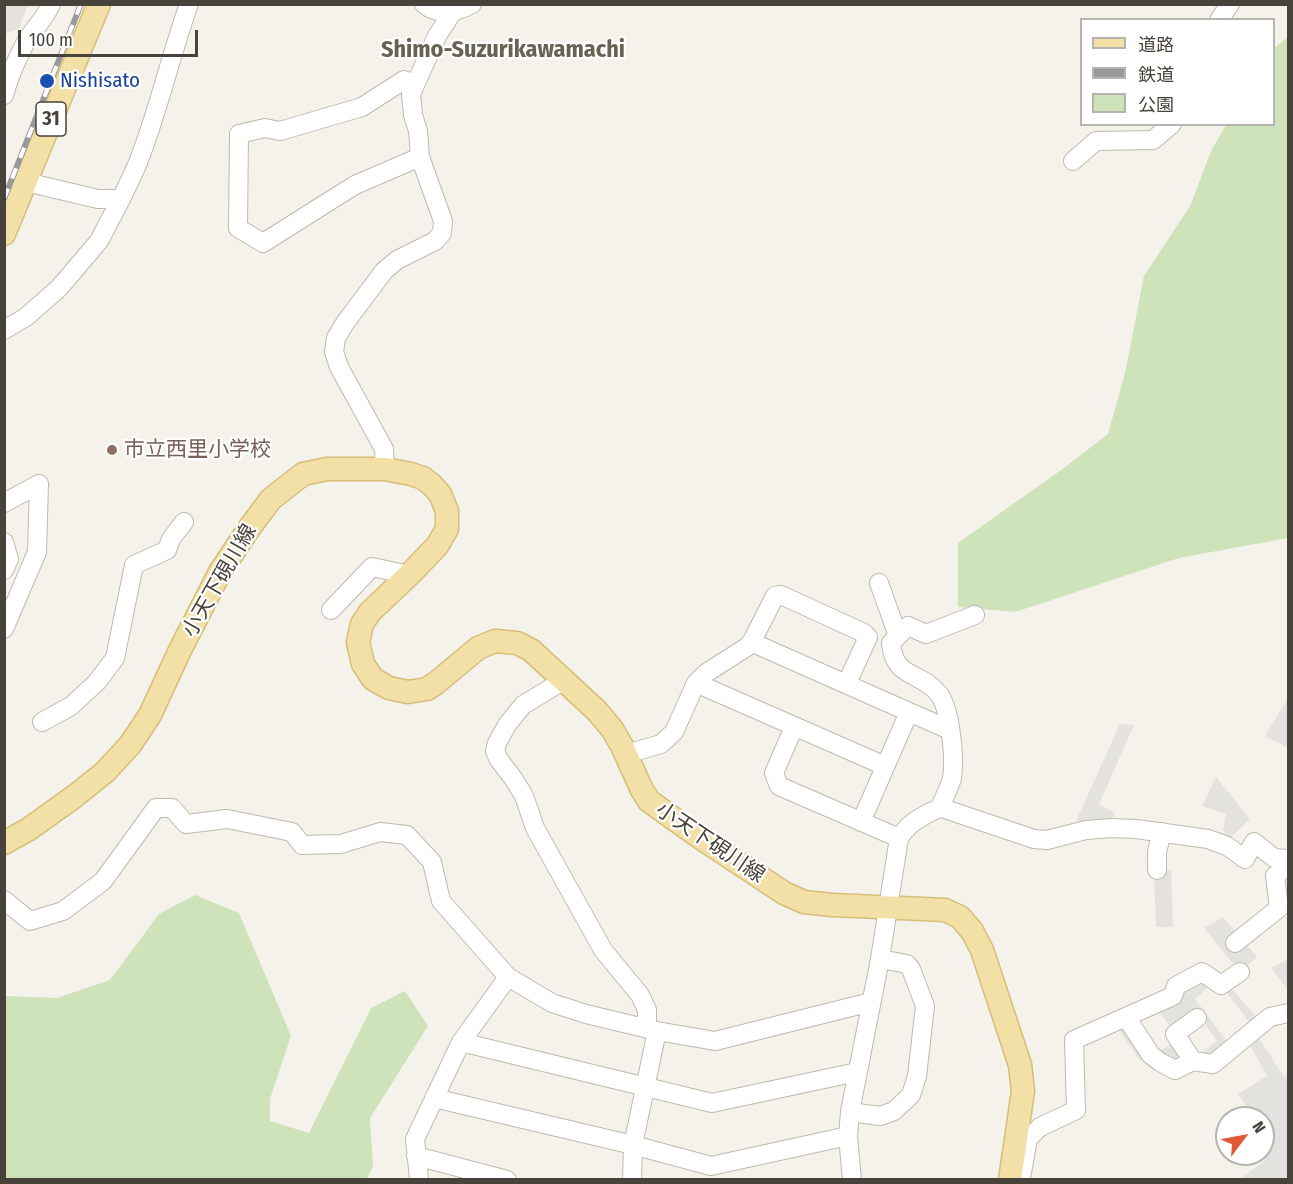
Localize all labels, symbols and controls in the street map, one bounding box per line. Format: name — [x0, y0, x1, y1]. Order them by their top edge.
scale bar — [21, 18, 201, 56]
legend — [1080, 18, 1275, 126]
text: 100 m — [29, 29, 73, 51]
text: 道路 — [1138, 34, 1174, 56]
district label: Shimo-Suzurikawamachi — [381, 36, 625, 64]
text: 鉄道 — [1138, 64, 1174, 86]
place label: Nishisato — [60, 68, 140, 94]
marker: Nishisato — [38, 72, 56, 90]
text: 公園 — [1138, 94, 1174, 116]
road number: 31 — [36, 102, 66, 136]
place label: 市立西里小学校 — [124, 437, 271, 463]
marker: 市立西里小学校 — [105, 443, 119, 457]
street label: 小天下硯川線 — [178, 520, 262, 642]
street label: 小天下硯川線 — [651, 797, 769, 889]
north arrow — [1215, 1106, 1275, 1166]
text: N — [1248, 1118, 1270, 1136]

